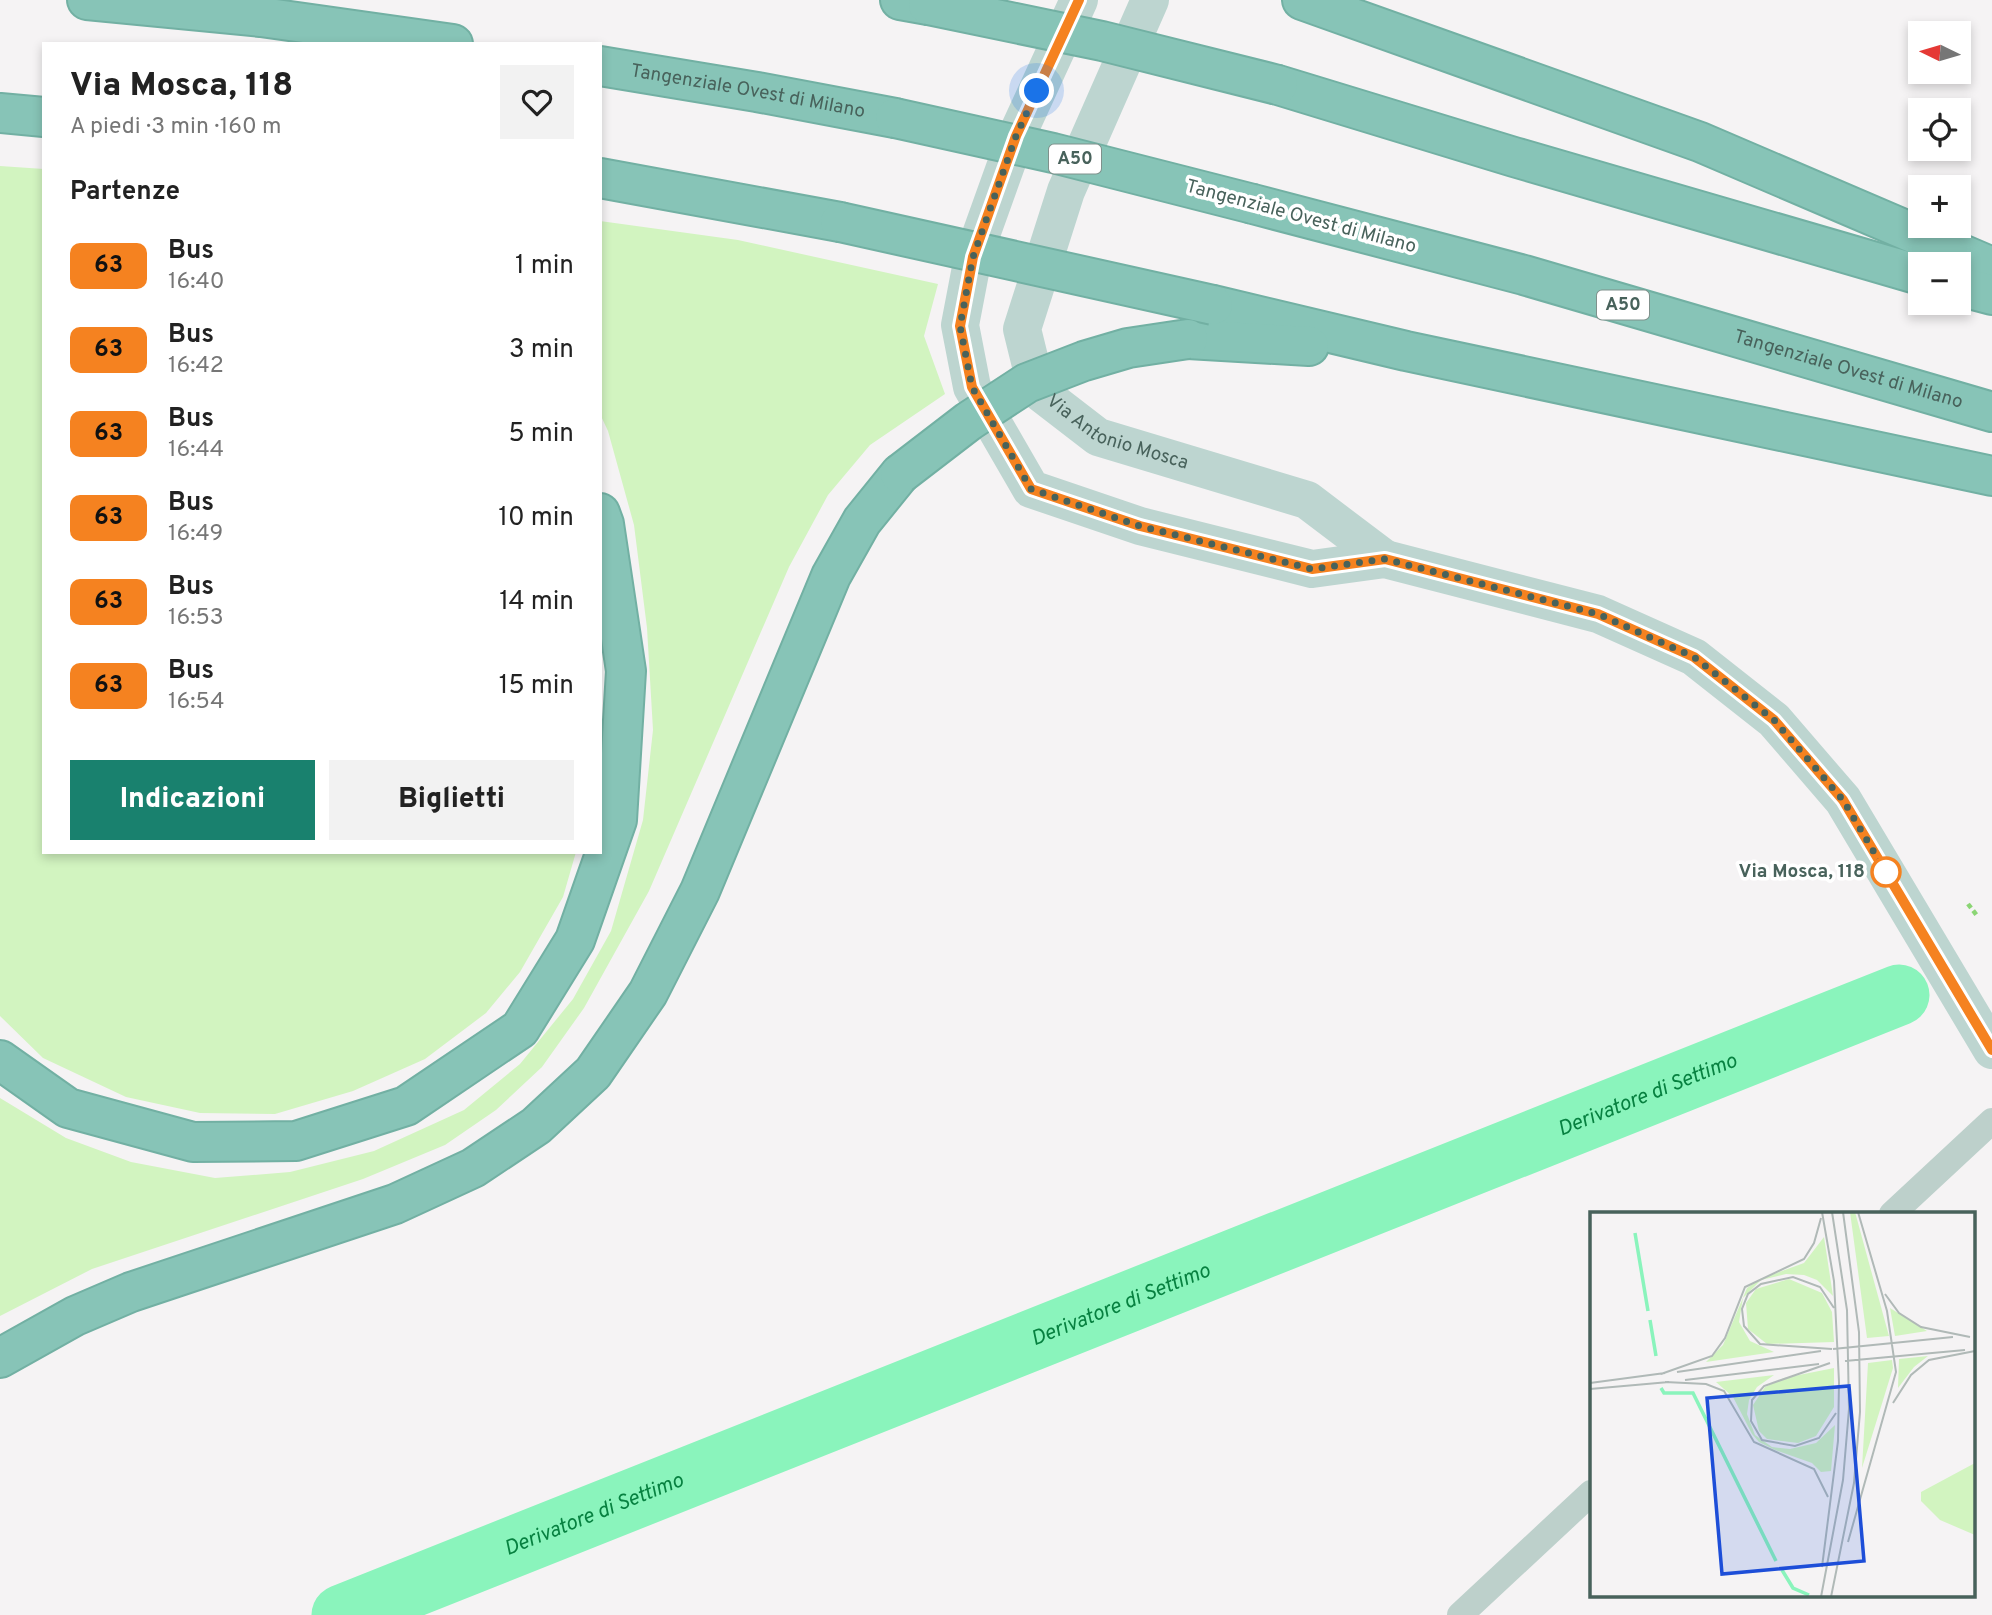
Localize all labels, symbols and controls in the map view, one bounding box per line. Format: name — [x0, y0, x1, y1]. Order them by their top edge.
north arrow — [1908, 21, 1970, 84]
map controls — [1908, 21, 1971, 315]
street label: Tangenziale Ovest di Milano — [629, 59, 867, 124]
button: heart — [500, 65, 574, 139]
text: Via Mosca, 118 — [70, 66, 293, 108]
your location — [1019, 73, 1054, 108]
button: locate — [1908, 98, 1971, 161]
text: A piedi · 3 min · 160 m — [70, 113, 282, 142]
road number: A50 — [1049, 144, 1101, 174]
street label: Tangenziale Ovest di Milano — [1183, 175, 1419, 259]
button: + — [1908, 175, 1971, 238]
text: Partenze — [70, 176, 180, 209]
text: Bus — [168, 235, 214, 268]
text: 1 min — [515, 250, 574, 283]
text: 63 — [94, 251, 123, 281]
button: − — [1908, 252, 1971, 315]
text: 16:40 — [168, 268, 225, 297]
road number: A50 — [1597, 290, 1649, 320]
text: Bus — [168, 319, 214, 352]
street label: Tangenziale Ovest di Milano — [1731, 325, 1966, 415]
text: 3 min — [509, 334, 574, 367]
text: 63 — [94, 335, 123, 365]
text: 16:42 — [168, 352, 224, 381]
street label: Via Antonio Mosca — [1041, 389, 1191, 476]
text: Bus — [168, 403, 214, 436]
text: 5 min — [508, 418, 574, 451]
text: 63 — [94, 419, 123, 449]
text: 16:44 — [168, 436, 224, 465]
text: Bus — [168, 487, 214, 520]
text: 10 min — [498, 502, 574, 535]
text: 63 — [94, 503, 123, 533]
text: 16:49 — [168, 520, 223, 549]
text: Bus — [168, 571, 214, 604]
text: 14 min — [499, 586, 574, 619]
text: 63 — [94, 587, 123, 617]
text: 16:53 — [168, 604, 224, 633]
text: Bus — [168, 655, 214, 688]
text: 15 min — [499, 670, 574, 703]
text: 63 — [94, 671, 123, 701]
text: 16:54 — [168, 688, 225, 717]
button: Indicazioni — [70, 760, 315, 840]
button: Biglietti — [329, 760, 574, 840]
marker: Via Mosca, 118 — [1871, 857, 1901, 887]
place label: Via Mosca, 118 — [1739, 860, 1865, 884]
water label: Derivatore di Settimo — [1554, 1047, 1742, 1143]
inset map — [1590, 1212, 1974, 1598]
water label: Derivatore di Settimo — [1027, 1257, 1215, 1353]
water label: Derivatore di Settimo — [500, 1467, 688, 1563]

